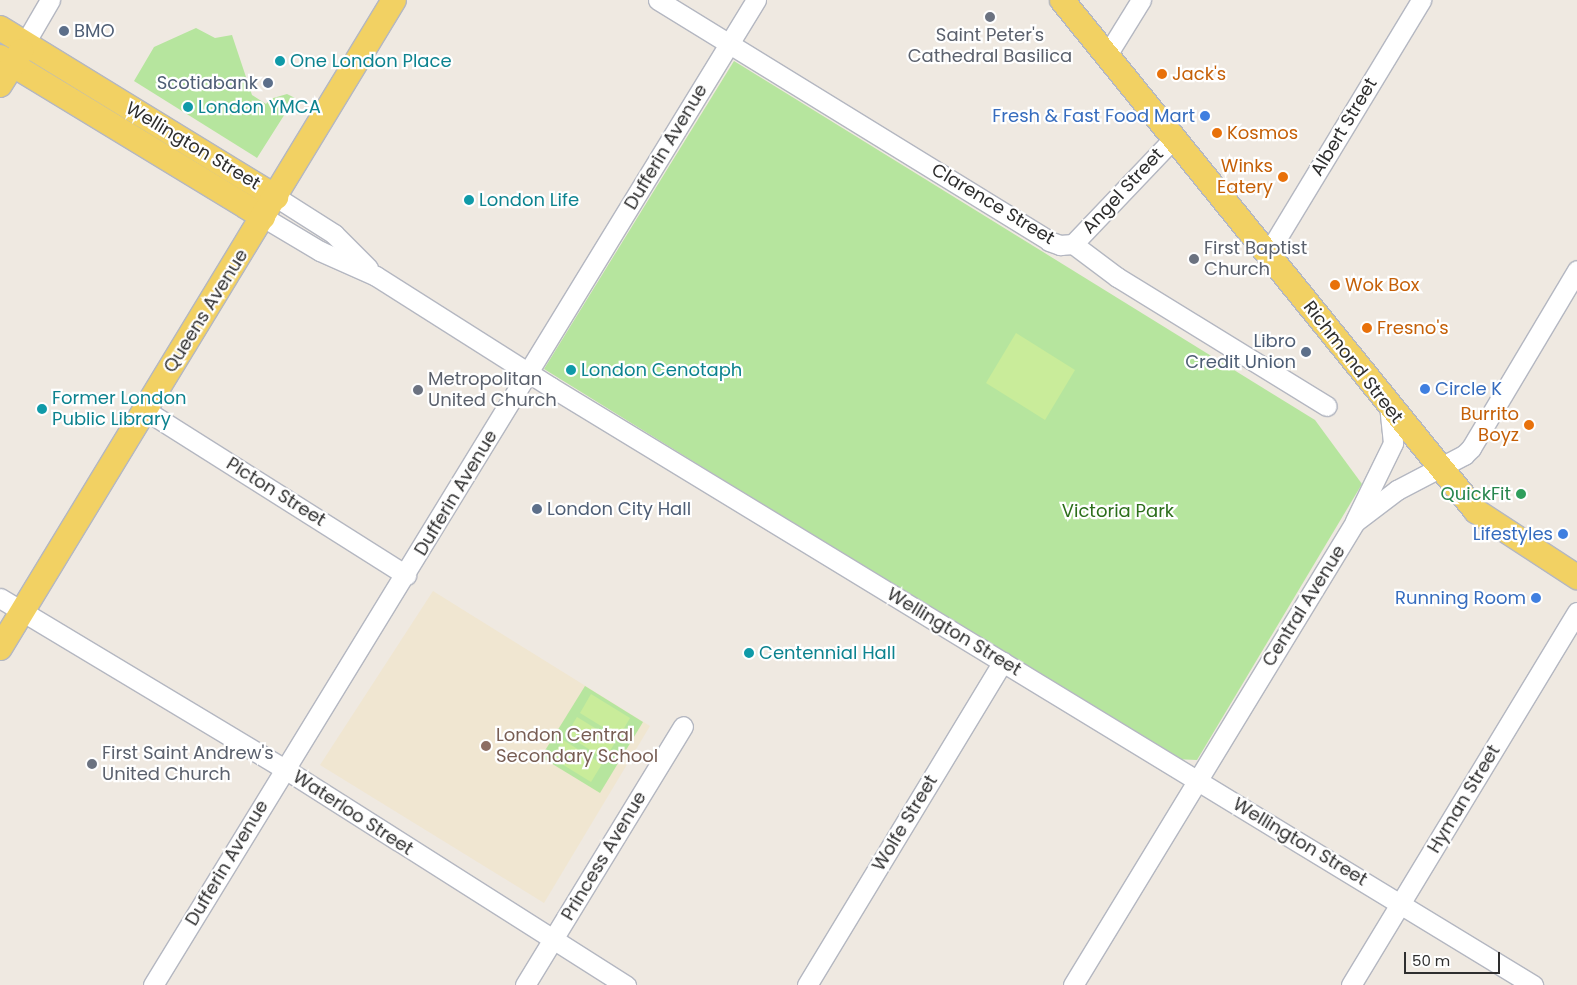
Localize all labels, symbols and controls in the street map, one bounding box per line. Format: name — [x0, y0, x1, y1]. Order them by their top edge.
marker: Saint Peter's Cathedral Basilica — [984, 11, 996, 23]
place label: BMO — [74, 20, 115, 42]
marker: BMO — [58, 25, 70, 37]
place label: Saint Peter's Cathedral Basilica — [908, 25, 1072, 68]
place label: One London Place — [290, 50, 452, 72]
marker: One London Place — [274, 55, 286, 67]
place label: Jack's — [1172, 63, 1226, 85]
marker: Jack's — [1156, 68, 1168, 80]
place label: Scotiabank — [157, 72, 258, 94]
street label: Albert Street — [1306, 74, 1382, 180]
marker: Scotiabank — [262, 77, 274, 89]
street label: Dufferin Avenue — [620, 80, 712, 214]
place label: London YMCA — [198, 96, 321, 118]
street label: Wellington Street — [122, 97, 264, 195]
marker: London YMCA — [182, 101, 194, 113]
place label: Fresh & Fast Food Mart — [992, 105, 1195, 127]
marker: Fresh & Fast Food Mart — [1199, 110, 1211, 122]
place label: Kosmos — [1227, 122, 1298, 144]
marker: Kosmos — [1211, 127, 1223, 139]
street label: Angel Street — [1078, 144, 1168, 238]
place label: Winks Eatery — [1217, 156, 1273, 198]
street label: Clarence Street — [928, 159, 1058, 249]
marker: Winks Eatery — [1277, 171, 1289, 183]
place label: London Life — [479, 189, 579, 211]
marker: London Life — [463, 194, 475, 206]
place label: First Baptist Church — [1204, 238, 1307, 280]
street label: Queens Avenue — [159, 245, 253, 377]
marker: First Baptist Church — [1188, 253, 1200, 265]
place label: Wok Box — [1345, 274, 1419, 296]
marker: Wok Box — [1329, 279, 1341, 291]
street label: Richmond Street — [1299, 297, 1407, 427]
place label: Fresno's — [1377, 317, 1449, 339]
marker: Fresno's — [1361, 322, 1373, 334]
place label: Libro Credit Union — [1185, 331, 1296, 374]
marker: Libro Credit Union — [1300, 346, 1312, 358]
place label: London Cenotaph — [581, 359, 742, 381]
marker: London Cenotaph — [565, 364, 577, 376]
place label: Metropolitan United Church — [428, 369, 557, 412]
place label: Circle K — [1435, 378, 1502, 400]
marker: Circle K — [1419, 383, 1431, 395]
marker: Metropolitan United Church — [412, 384, 424, 396]
place label: Former London Public Library — [52, 388, 187, 430]
marker: Former London Public Library — [36, 403, 48, 415]
place label: Burrito Boyz — [1461, 404, 1519, 446]
marker: Burrito Boyz — [1523, 419, 1535, 431]
street label: Dufferin Avenue — [410, 426, 502, 560]
street label: Picton Street — [222, 453, 330, 531]
place label: QuickFit — [1441, 483, 1511, 505]
marker: QuickFit — [1515, 488, 1527, 500]
place label: London City Hall — [547, 498, 691, 520]
park label: Victoria Park — [1062, 500, 1174, 522]
marker: London City Hall — [531, 503, 543, 515]
place label: Lifestyles — [1473, 523, 1553, 545]
marker: Lifestyles — [1557, 528, 1569, 540]
street label: Central Avenue — [1258, 541, 1350, 671]
street label: Wellington Street — [883, 583, 1025, 681]
place label: Running Room — [1395, 587, 1526, 609]
marker: Running Room — [1530, 592, 1542, 604]
place label: Centennial Hall — [759, 642, 896, 664]
marker: Centennial Hall — [743, 647, 755, 659]
place label: London Central Secondary School — [496, 725, 658, 768]
marker: London Central Secondary School — [480, 740, 492, 752]
street label: Hyman Street — [1423, 741, 1505, 857]
place label: First Saint Andrew's United Church — [102, 743, 274, 786]
marker: First Saint Andrew's United Church — [86, 758, 98, 770]
street label: Waterloo Street — [289, 766, 417, 860]
street label: Wolfe Street — [868, 771, 942, 875]
street label: Princess Avenue — [557, 788, 651, 924]
street label: Wellington Street — [1229, 793, 1371, 891]
street label: Dufferin Avenue — [181, 796, 273, 930]
scale bar — [1407, 942, 1503, 974]
text: 50 m — [1412, 950, 1450, 971]

